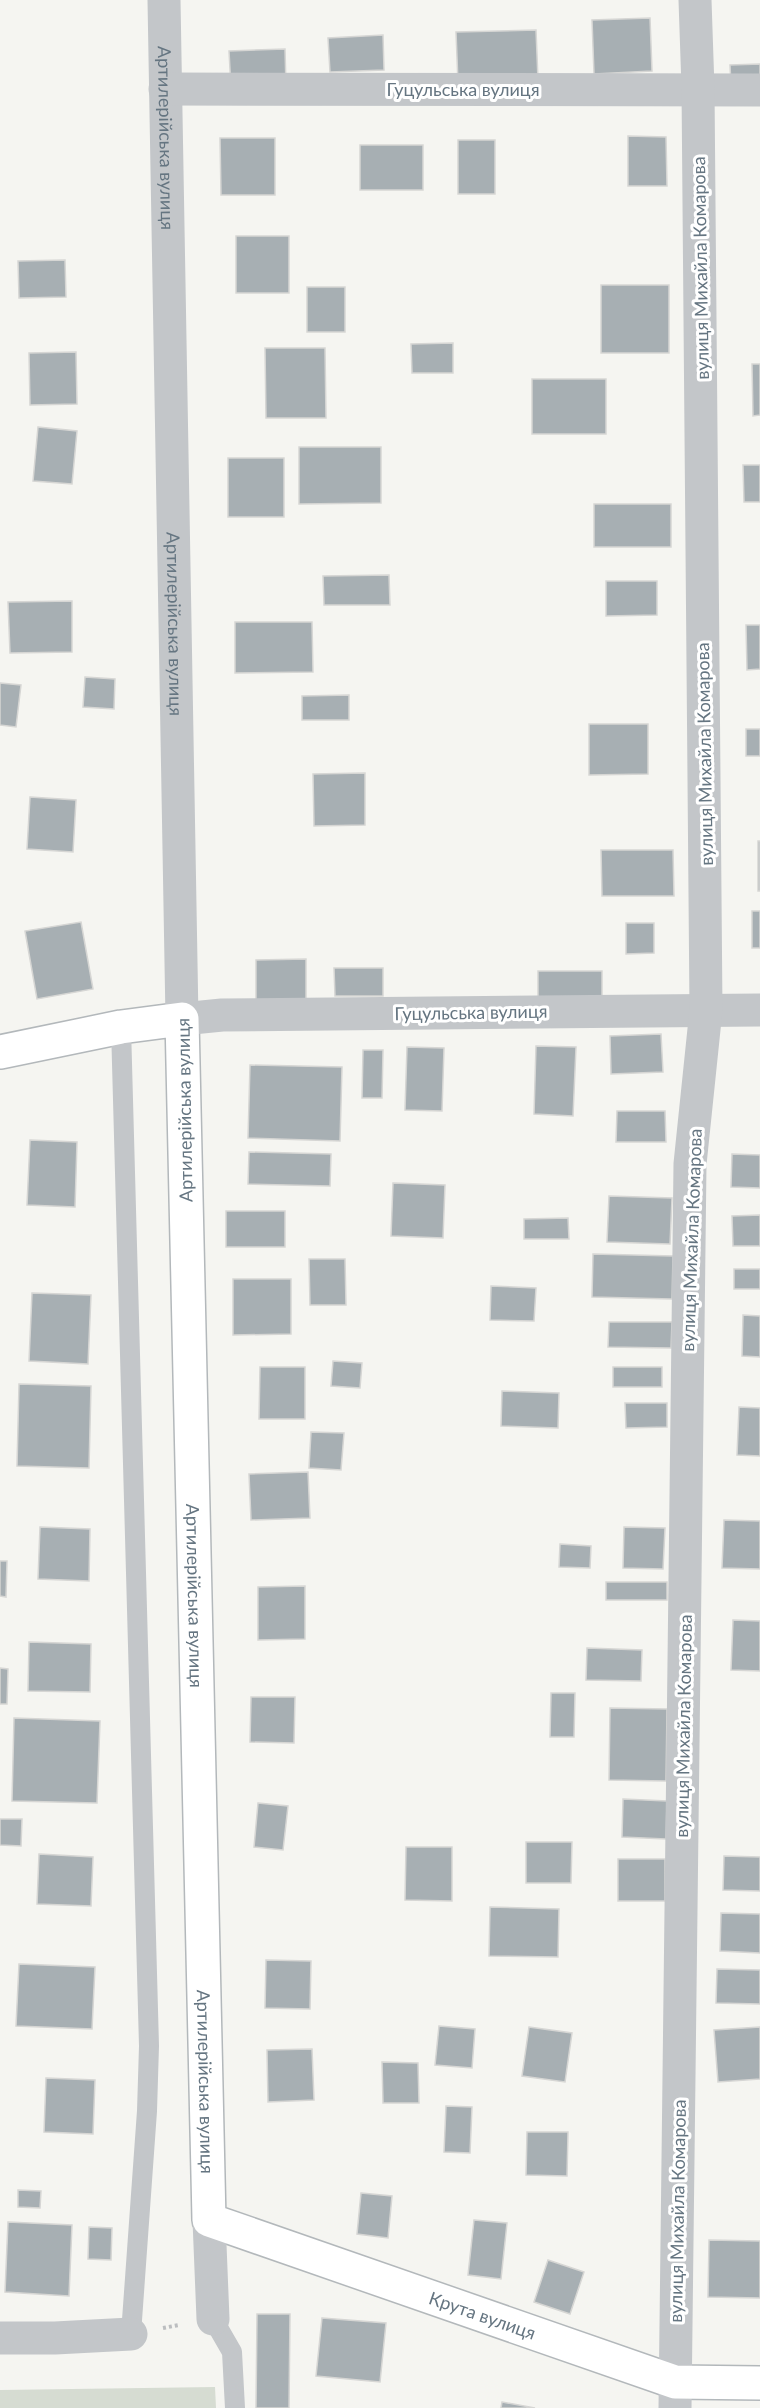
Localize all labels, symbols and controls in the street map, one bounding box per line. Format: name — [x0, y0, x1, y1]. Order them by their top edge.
street label: Артилерійська вулиця — [154, 46, 179, 230]
street label: Гуцульська вулиця — [386, 78, 540, 100]
street label: вулиця Михайла Комарова — [687, 156, 713, 380]
street label: Артилерійська вулиця — [162, 532, 188, 716]
street label: вулиця Михайла Комарова — [691, 642, 717, 866]
street label: Гуцульська вулиця — [394, 1000, 548, 1024]
street label: Артилерійська вулиця — [171, 1018, 197, 1202]
street label: вулиця Михайла Комарова — [676, 1128, 706, 1352]
street label: Артилерійська вулиця — [182, 1503, 208, 1688]
street label: вулиця Михайла Комарова — [670, 1614, 696, 1838]
street label: Артилерійська вулиця — [193, 1989, 219, 2174]
street label: вулиця Михайла Комарова — [664, 2099, 690, 2323]
street label: Крута вулиця — [426, 2286, 539, 2344]

